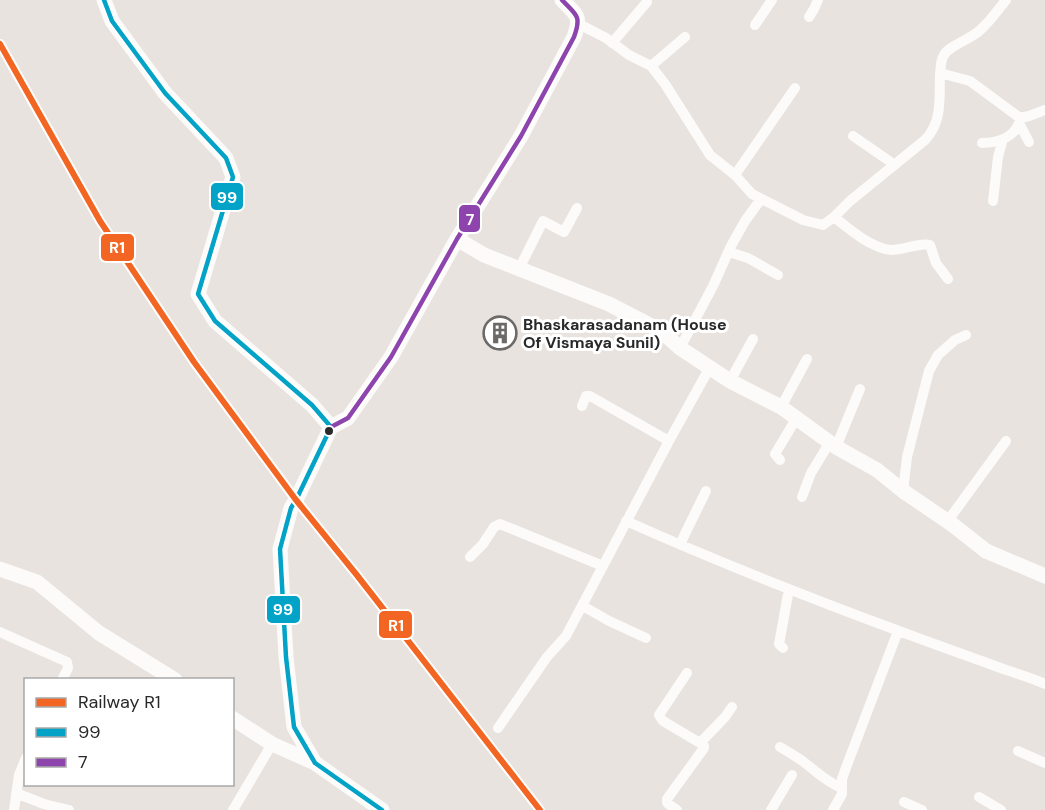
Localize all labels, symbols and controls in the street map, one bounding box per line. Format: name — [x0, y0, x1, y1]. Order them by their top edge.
line badge: 99 — [210, 182, 244, 211]
text: 99 — [217, 187, 237, 208]
line badge: 7 — [458, 204, 481, 233]
text: 7 — [466, 209, 475, 230]
line badge: R1 — [100, 233, 135, 262]
text: R1 — [109, 237, 125, 258]
place label: Bhaskarasadanam (House Of Vismaya Sunil) — [523, 314, 727, 353]
building icon: Bhaskarasadanam (House Of Vismaya Sunil) — [482, 315, 518, 351]
unlabelled marker — [323, 425, 335, 437]
line badge: 99 — [266, 595, 301, 624]
text: 99 — [273, 599, 293, 620]
line badge: R1 — [378, 610, 413, 639]
text: R1 — [388, 615, 404, 636]
legend — [24, 678, 234, 786]
text: Railway R1 — [78, 690, 161, 714]
text: 99 — [78, 720, 101, 744]
text: 7 — [78, 750, 88, 774]

